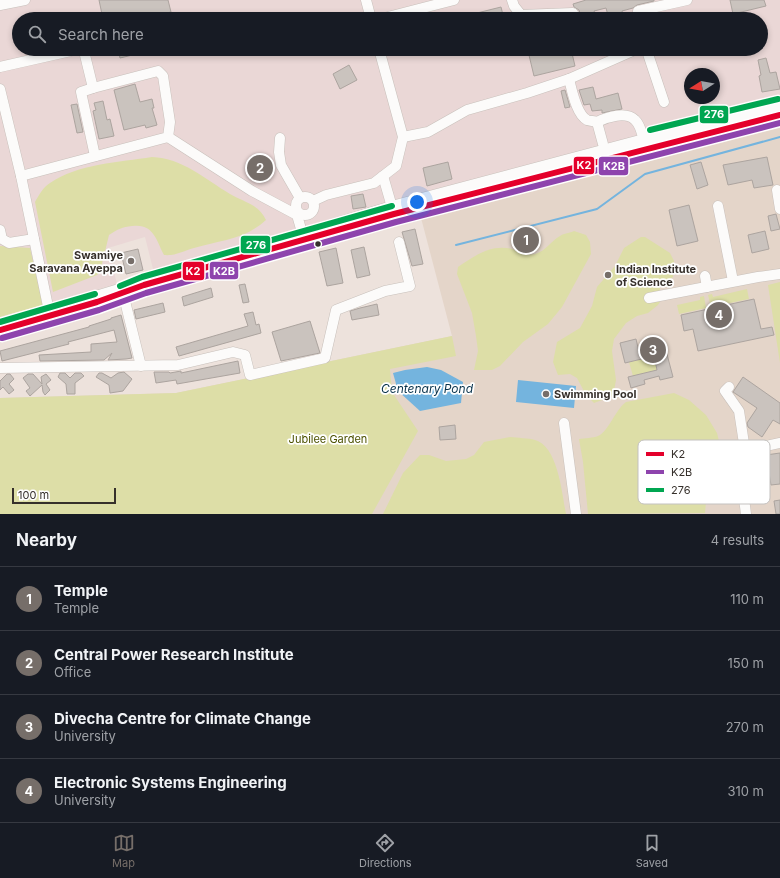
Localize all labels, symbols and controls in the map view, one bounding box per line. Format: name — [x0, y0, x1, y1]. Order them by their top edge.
search box — [12, 12, 768, 56]
icon: search — [26, 23, 48, 45]
text: Search here — [58, 25, 144, 44]
north arrow — [684, 68, 720, 104]
line badge: 276 — [699, 105, 729, 124]
text: 276 — [704, 107, 724, 121]
pin: 2 — [247, 153, 273, 183]
line badge: K2 — [573, 156, 595, 175]
line badge: K2B — [598, 156, 629, 176]
text: K2 — [577, 158, 591, 172]
text: K2B — [603, 159, 625, 173]
your location — [407, 192, 427, 212]
pin: 1 — [513, 225, 539, 255]
line badge: 276 — [240, 235, 271, 254]
text: 276 — [246, 238, 266, 252]
unlabelled marker — [313, 239, 323, 249]
place label: Swamiye Saravana Ayeppa — [29, 248, 123, 275]
marker: Swamiye Saravana Ayeppa — [126, 256, 136, 266]
line badge: K2 — [182, 261, 205, 281]
line badge: K2B — [209, 261, 239, 280]
place label: Indian Institute of Science — [616, 262, 697, 289]
text: K2 — [186, 264, 200, 278]
text: K2B — [213, 264, 235, 278]
marker: Indian Institute of Science — [603, 270, 613, 280]
pin: 4 — [706, 300, 732, 330]
pin: 3 — [640, 335, 666, 365]
water label: Centenary Pond — [381, 381, 474, 396]
place label: Swimming Pool — [554, 387, 637, 401]
marker: Swimming Pool — [541, 389, 551, 399]
park label: Jubilee Garden — [289, 432, 367, 446]
legend — [638, 440, 770, 504]
text: K2 — [671, 447, 685, 461]
text: K2B — [671, 465, 692, 479]
text: 276 — [671, 483, 691, 497]
scale bar — [12, 486, 116, 505]
text: 100 m — [18, 488, 49, 502]
text: Nearby — [16, 530, 77, 550]
text: 4 results — [711, 532, 764, 548]
text: Temple — [54, 581, 108, 600]
text: 1 — [26, 591, 32, 607]
text: 110 m — [730, 591, 764, 607]
text: Temple — [54, 600, 99, 616]
text: Central Power Research Institute — [54, 645, 294, 664]
text: 2 — [25, 655, 33, 671]
text: 150 m — [728, 655, 764, 671]
text: Office — [54, 664, 91, 680]
text: Divecha Centre for Climate Change — [54, 709, 311, 728]
text: 3 — [25, 719, 33, 735]
text: 270 m — [726, 719, 764, 735]
text: University — [54, 728, 116, 744]
text: Electronic Systems Engineering — [54, 773, 287, 792]
text: 4 — [25, 783, 33, 799]
text: 310 m — [727, 783, 764, 799]
text: University — [54, 792, 116, 808]
tab: Map — [112, 832, 135, 870]
tab: Directions — [359, 832, 412, 870]
tab: Saved — [636, 832, 668, 870]

